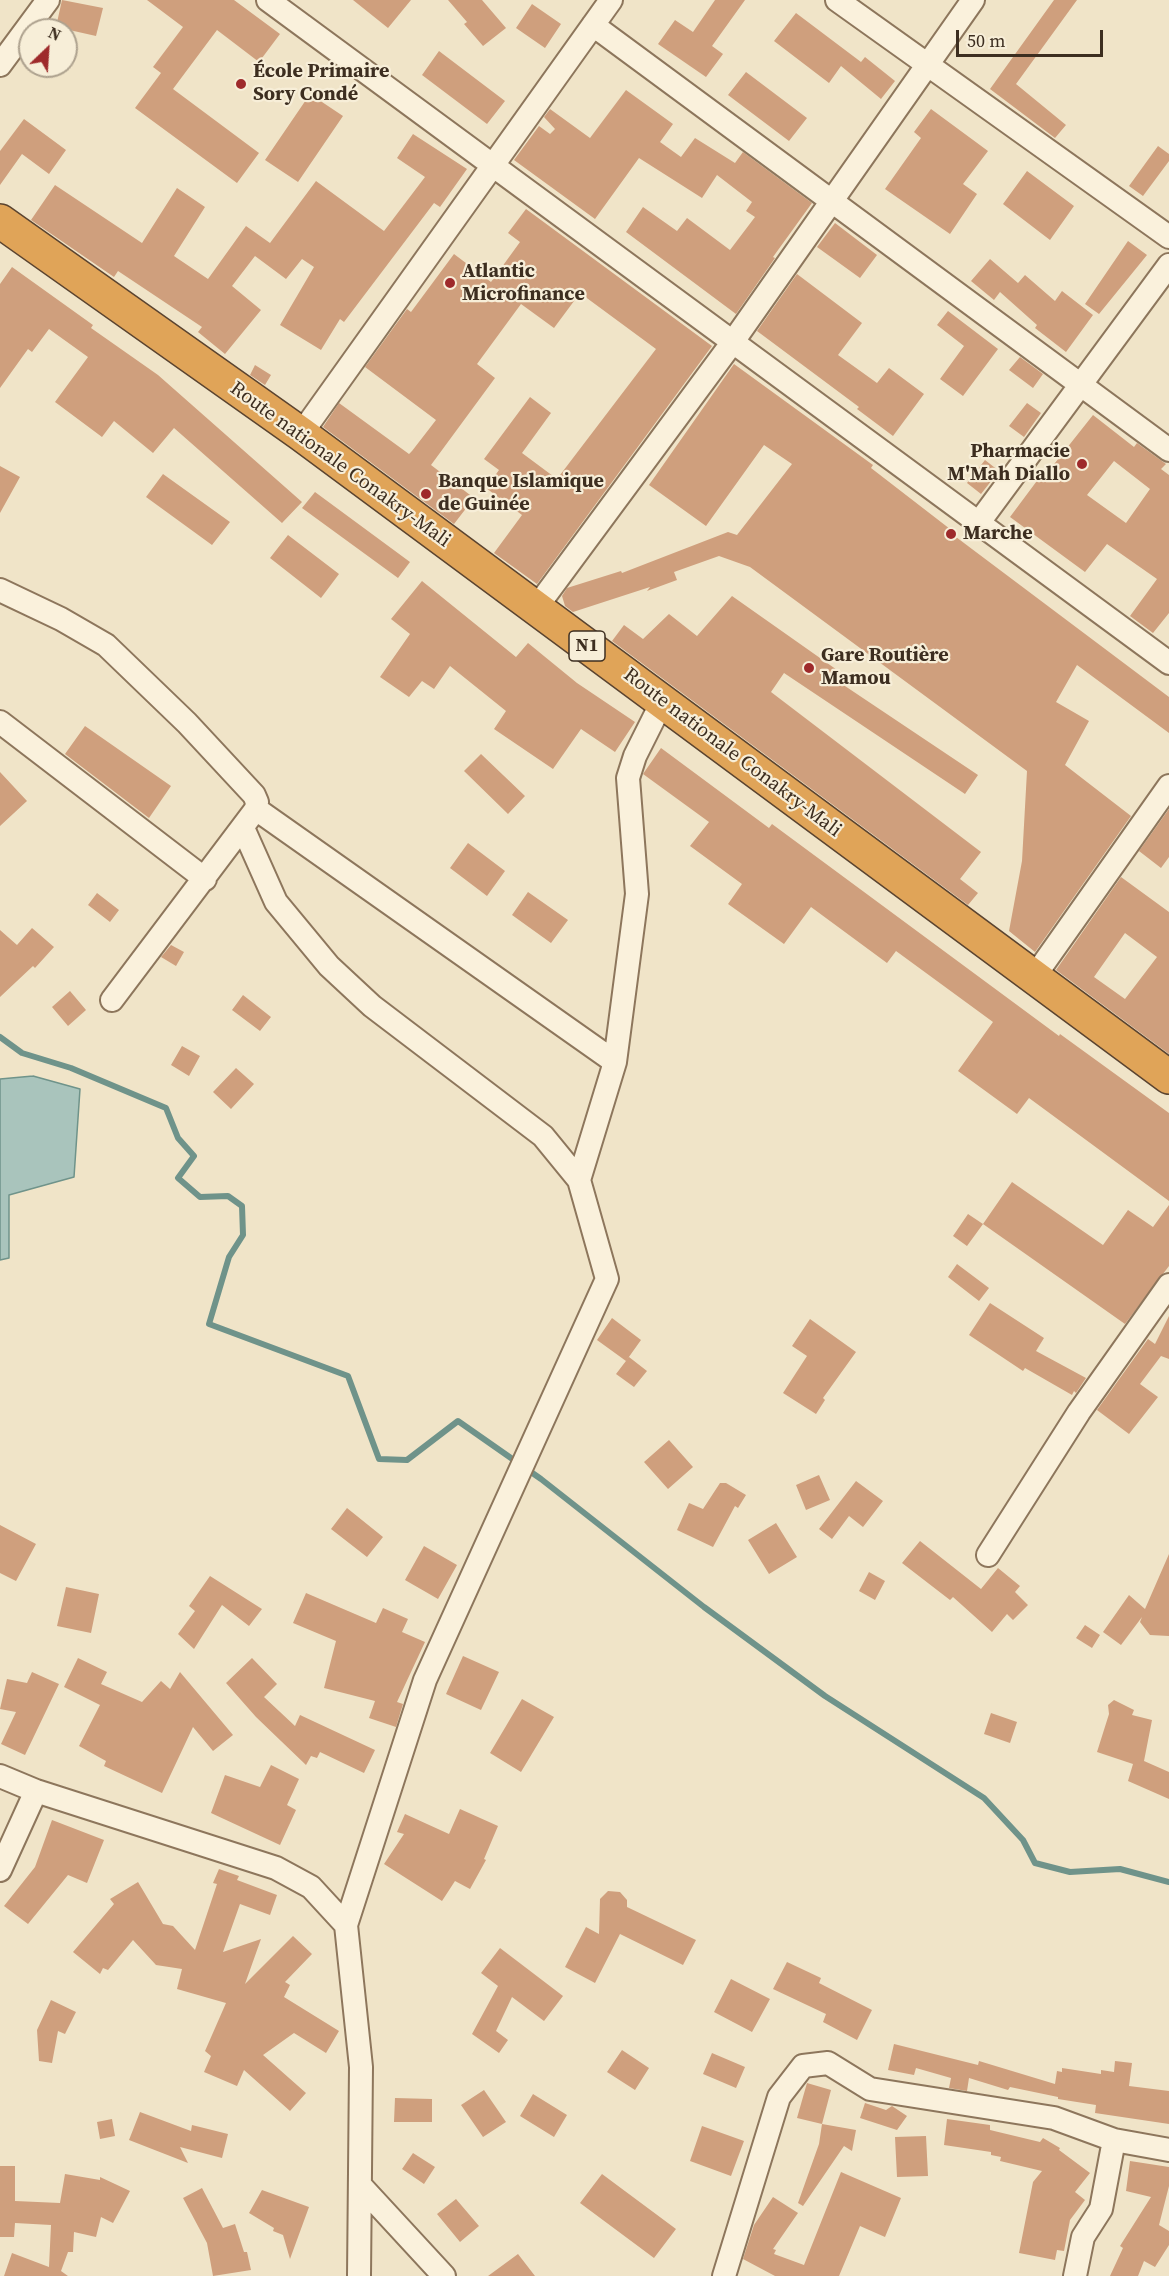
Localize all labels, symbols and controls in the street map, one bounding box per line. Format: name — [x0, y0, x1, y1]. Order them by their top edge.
north arrow — [18, 18, 78, 78]
scale bar — [959, 18, 1106, 56]
text: N — [45, 21, 65, 46]
text: 50 m — [967, 28, 1005, 53]
place label: École Primaire Sory Condé — [253, 60, 389, 107]
marker: École Primaire Sory Condé — [234, 77, 248, 91]
place label: Atlantic Microfinance — [462, 260, 585, 307]
marker: Atlantic Microfinance — [443, 276, 457, 290]
street label: Route nationale Conakry-Mali — [225, 377, 455, 553]
place label: Pharmacie M'Mah Diallo — [947, 440, 1070, 487]
marker: Pharmacie M'Mah Diallo — [1075, 457, 1089, 471]
place label: Banque Islamique de Guinée — [438, 470, 604, 517]
marker: Banque Islamique de Guinée — [419, 487, 433, 501]
place label: Marche — [963, 522, 1033, 546]
marker: Marche — [944, 527, 958, 541]
road number: N1 — [569, 631, 605, 661]
place label: Gare Routière Mamou — [821, 644, 949, 691]
marker: Gare Routière Mamou — [802, 661, 816, 675]
street label: Route nationale Conakry-Mali — [618, 663, 846, 843]

